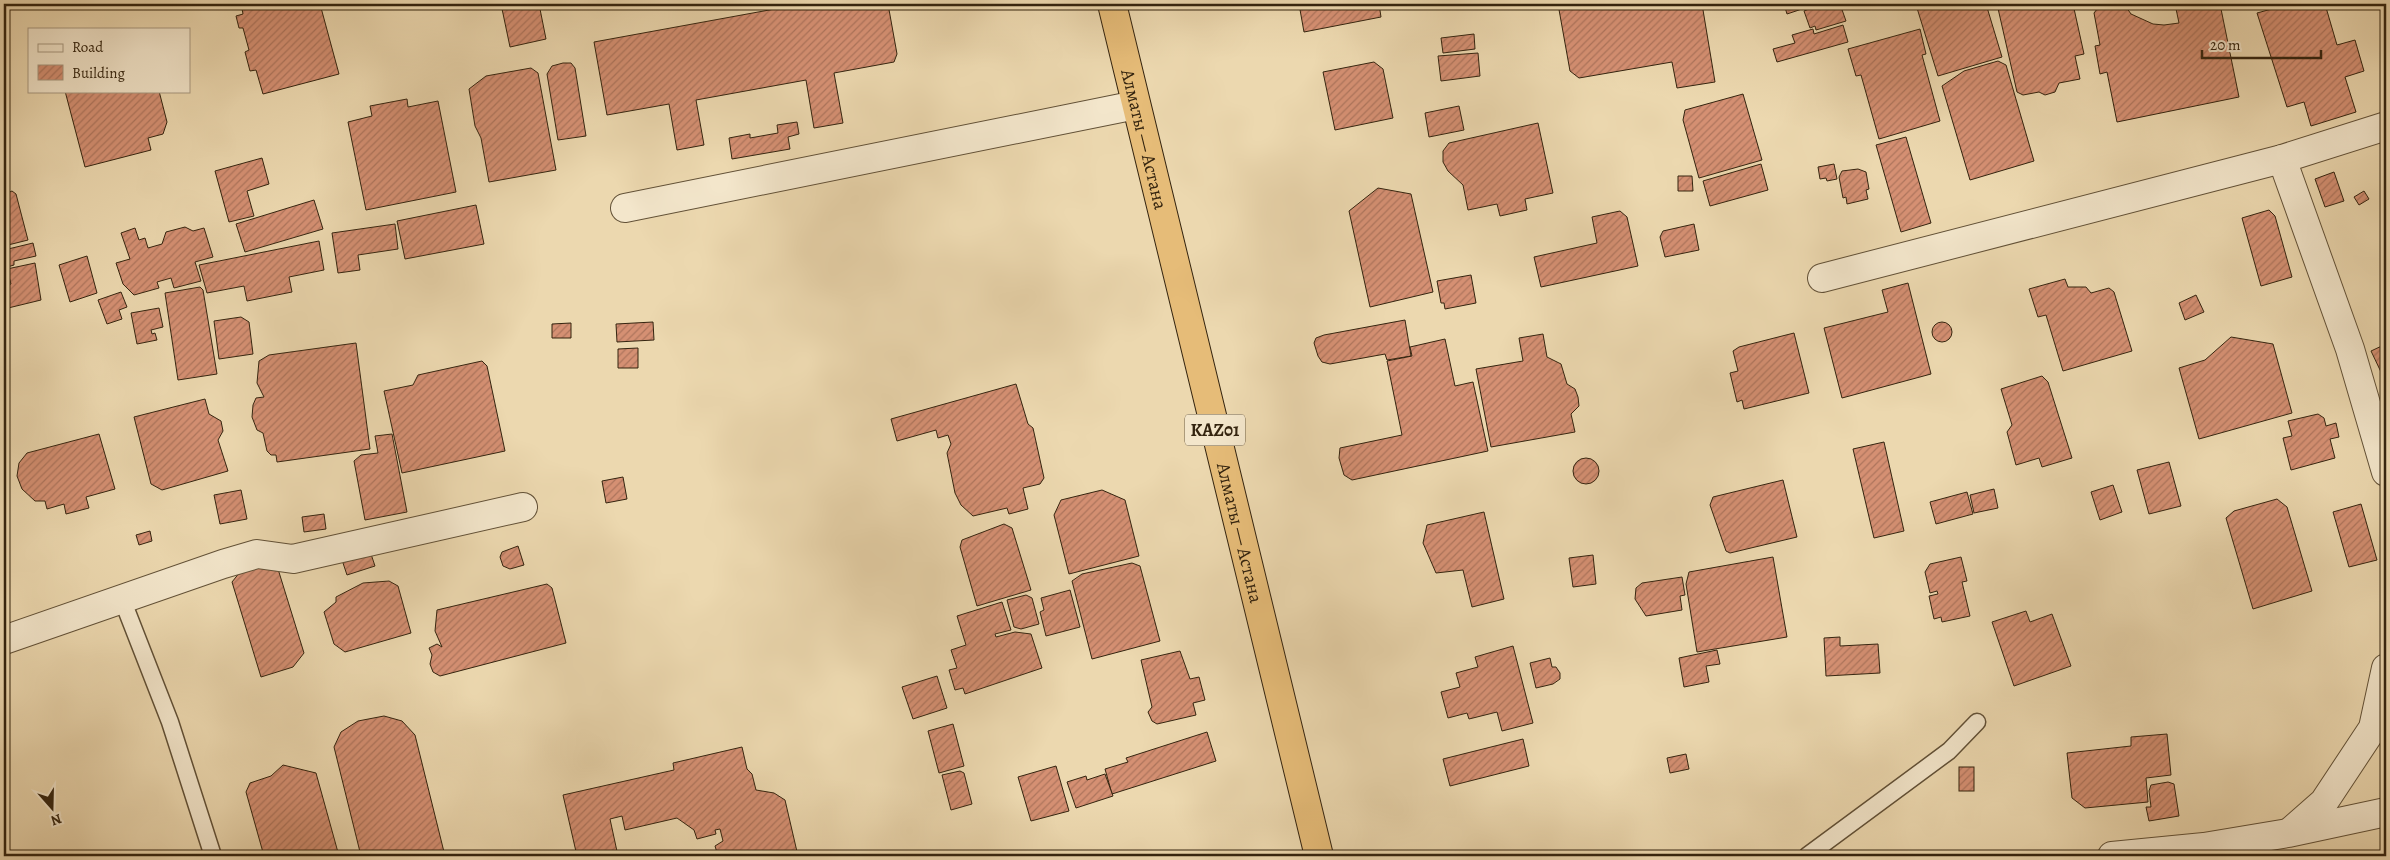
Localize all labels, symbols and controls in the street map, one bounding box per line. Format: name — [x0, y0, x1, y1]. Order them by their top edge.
legend — [28, 28, 190, 92]
scale bar — [2202, 28, 2321, 60]
text: 20 m — [2210, 35, 2241, 55]
text: Road — [72, 37, 104, 57]
text: Building — [72, 63, 125, 83]
street label: Алматы — Астана — [1114, 66, 1173, 212]
road number: KАZ01 — [1185, 414, 1245, 446]
street label: Алматы — Астана — [1210, 459, 1269, 606]
north arrow — [28, 782, 78, 832]
text: N — [48, 809, 64, 830]

